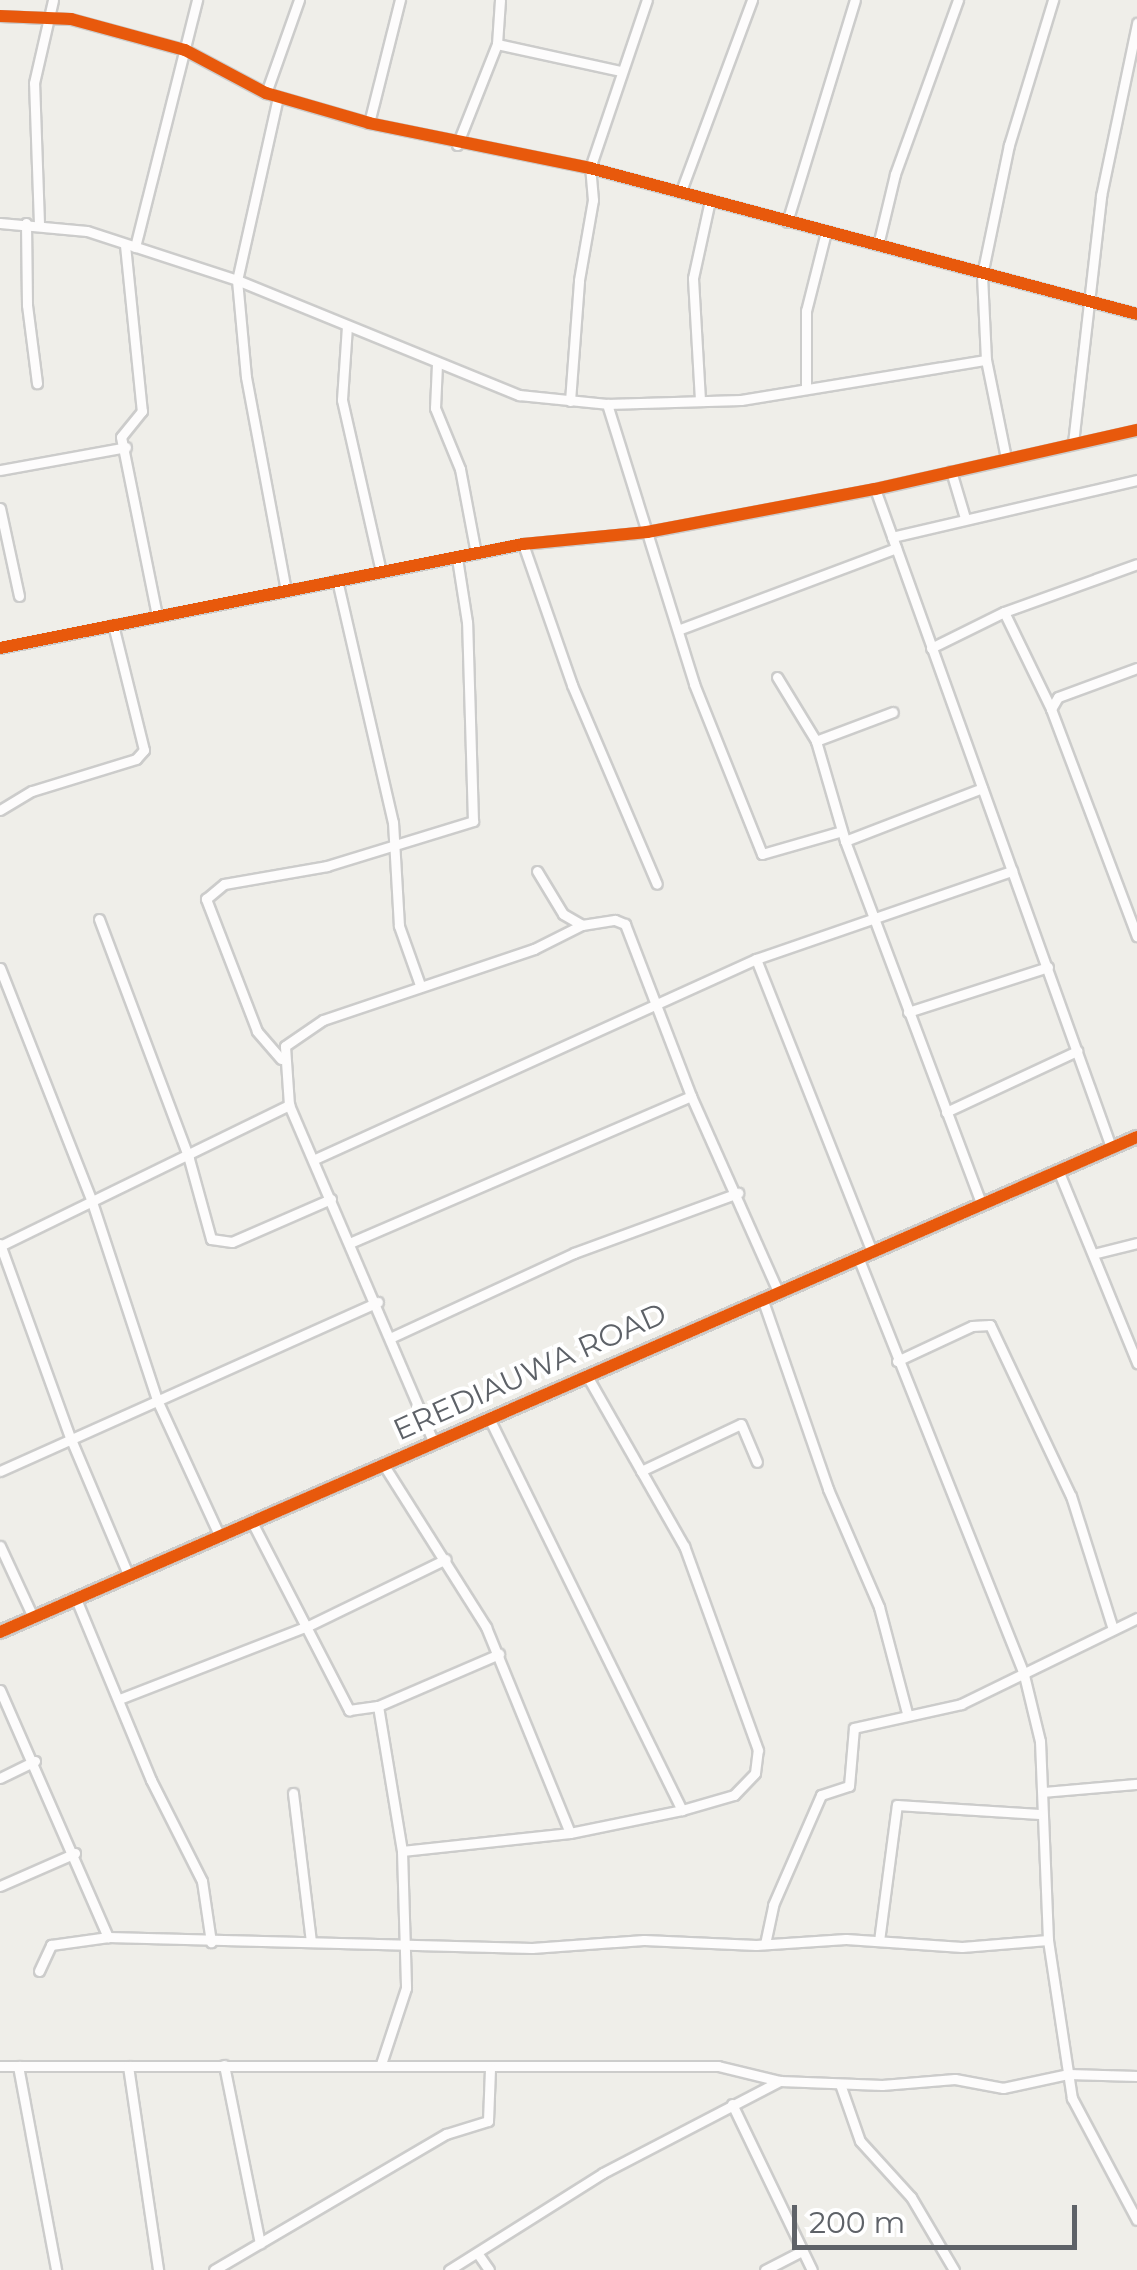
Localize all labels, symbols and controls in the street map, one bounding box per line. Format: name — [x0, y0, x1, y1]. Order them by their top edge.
street label: EREDIAUWA ROAD — [388, 1296, 672, 1448]
scale bar — [797, 2185, 1082, 2247]
text: 200 m — [809, 2204, 905, 2241]

